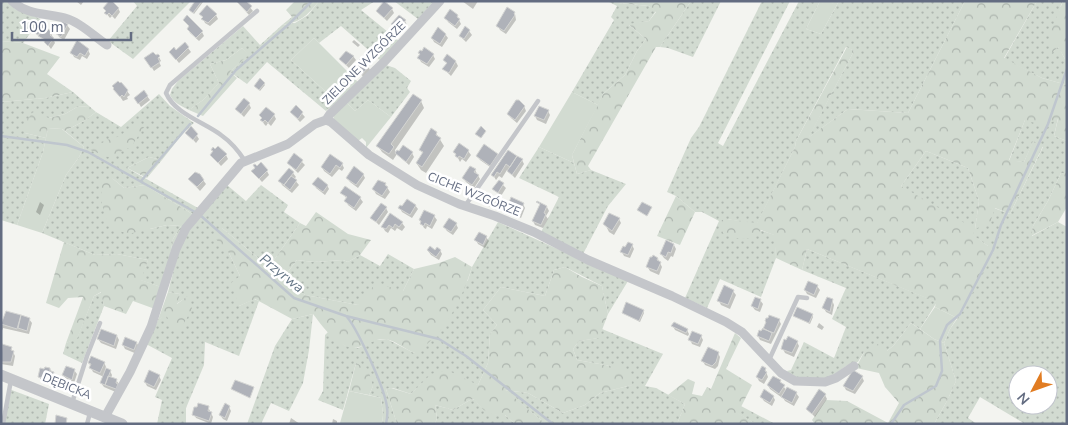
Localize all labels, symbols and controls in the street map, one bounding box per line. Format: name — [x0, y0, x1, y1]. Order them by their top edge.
scale bar — [12, 10, 131, 42]
text: 100 m — [20, 17, 64, 37]
street label: ZIELONE WZGÓRZE — [319, 18, 409, 108]
street label: CICHE WZGÓRZE — [425, 168, 523, 220]
water label: Przyrwa — [256, 250, 308, 297]
north arrow — [1008, 365, 1058, 415]
street label: DĘBICKA — [40, 369, 94, 403]
text: N — [1013, 388, 1034, 408]

